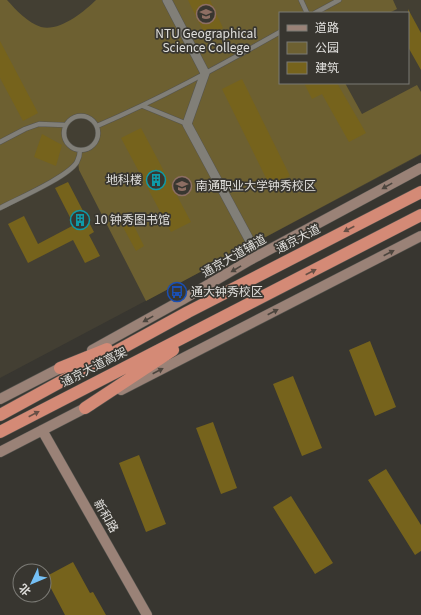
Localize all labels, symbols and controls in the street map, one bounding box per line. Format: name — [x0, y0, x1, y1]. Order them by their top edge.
school or university icon: NTU Geographical Science College — [195, 3, 217, 25]
legend — [279, 12, 409, 84]
text: 道路 — [315, 18, 339, 35]
place label: NTU Geographical Science College — [155, 24, 257, 55]
text: 公园 — [315, 38, 339, 55]
text: 建筑 — [315, 58, 339, 75]
building icon: 地科楼 — [145, 169, 167, 191]
place label: 地科楼 — [106, 170, 142, 187]
school or university icon: 南通职业大学钟秀校区 — [171, 175, 193, 197]
place label: 南通职业大学钟秀校区 — [196, 176, 316, 193]
one-way arrow — [381, 183, 393, 190]
building icon: 10 钟秀图书馆 — [69, 209, 91, 231]
place label: 10 钟秀图书馆 — [94, 210, 170, 227]
street label: 通京大道 — [272, 219, 323, 256]
one-way arrow — [343, 226, 355, 232]
street label: 通京大道辅道 — [198, 229, 269, 280]
one-way arrow — [383, 250, 395, 256]
one-way arrow — [230, 265, 242, 272]
one-way arrow — [305, 269, 317, 275]
bus stop icon: 通大钟秀校区 — [166, 281, 188, 303]
place label: 通大钟秀校区 — [191, 282, 263, 299]
one-way arrow — [268, 309, 279, 315]
one-way arrow — [142, 316, 154, 323]
street label: 通京大道高架 — [57, 342, 129, 390]
one-way arrow — [152, 368, 163, 374]
one-way arrow — [29, 410, 40, 417]
street label: 新和路 — [91, 495, 124, 535]
north arrow — [12, 563, 52, 603]
text: 北 — [15, 581, 34, 600]

